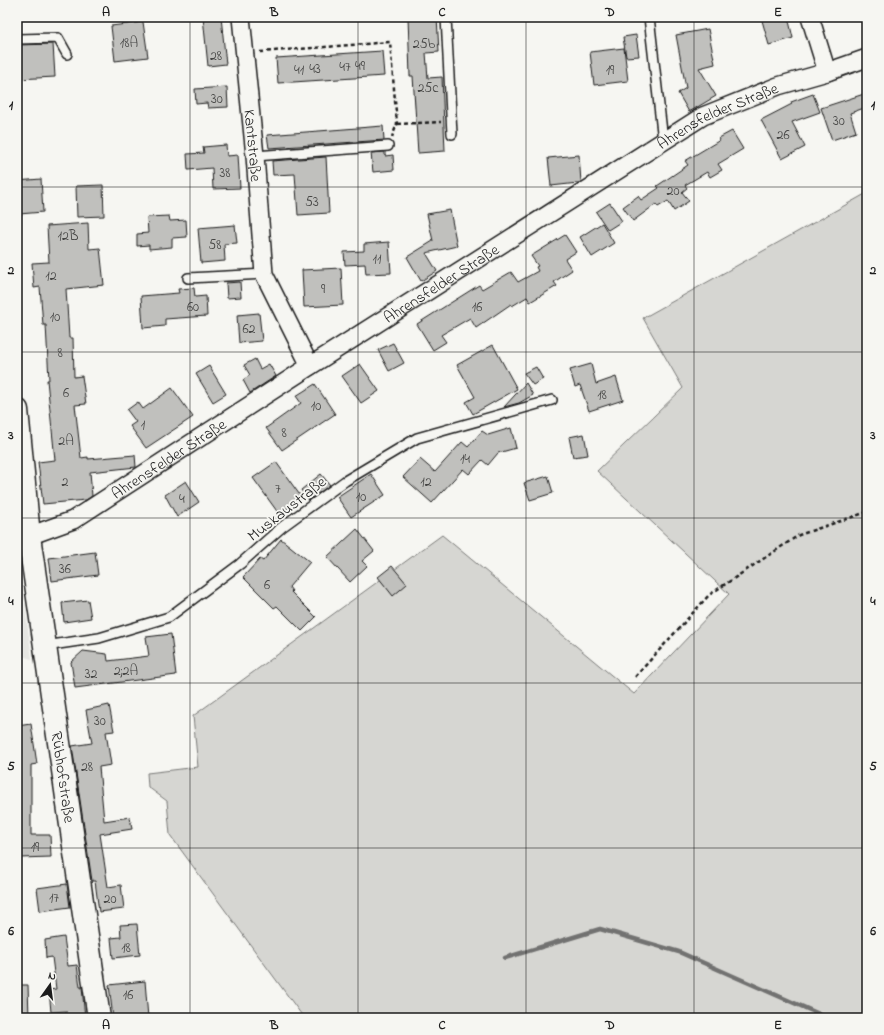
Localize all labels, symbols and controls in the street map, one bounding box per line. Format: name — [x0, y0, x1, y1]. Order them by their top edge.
text: A — [102, 3, 110, 22]
text: B — [269, 3, 279, 22]
text: C — [438, 3, 446, 22]
text: D — [604, 3, 615, 22]
text: E — [774, 3, 782, 22]
house number: 18A — [120, 33, 138, 54]
house number: 25b — [413, 34, 436, 55]
house number: 28 — [210, 46, 222, 67]
house number: 49 — [355, 56, 366, 77]
house number: 47 — [339, 57, 351, 78]
house number: 43 — [309, 59, 321, 80]
house number: 41 — [294, 60, 305, 81]
house number: 19 — [606, 60, 615, 81]
street label: Ahrensfelder Straße — [653, 77, 783, 156]
house number: 25c — [417, 78, 439, 99]
house number: 30 — [211, 89, 223, 110]
text: 1 — [9, 96, 14, 115]
text: 1 — [871, 96, 876, 115]
street label: Kantstraße — [236, 108, 267, 183]
house number: 30 — [833, 111, 845, 132]
house number: 26 — [776, 125, 790, 146]
house number: 38 — [219, 163, 231, 184]
house number: 20 — [666, 181, 680, 202]
house number: 53 — [305, 192, 319, 213]
house number: 12B — [58, 226, 78, 247]
house number: 58 — [208, 235, 222, 256]
street label: Ahrensfelder Straße — [379, 238, 505, 330]
house number: 11 — [373, 249, 382, 270]
text: 2 — [7, 261, 15, 280]
text: 2 — [869, 261, 877, 280]
house number: 12 — [45, 266, 57, 287]
house number: 9 — [321, 279, 326, 300]
house number: 60 — [187, 297, 199, 318]
house number: 16 — [472, 297, 482, 318]
house number: 10 — [50, 307, 60, 328]
house number: 62 — [242, 319, 256, 340]
house number: 8 — [57, 343, 63, 364]
house number: 6 — [63, 383, 69, 404]
house number: 18 — [597, 385, 607, 406]
house number: 10 — [311, 396, 321, 417]
street label: Ahrensfelder Straße — [107, 413, 232, 506]
house number: 1 — [141, 415, 146, 436]
house number: 8 — [281, 423, 287, 444]
text: 3 — [7, 426, 14, 445]
text: 3 — [869, 426, 876, 445]
house number: 2A — [58, 431, 74, 452]
house number: 14 — [460, 449, 470, 470]
street label: Muskaustraße — [243, 471, 332, 548]
house number: 2 — [62, 472, 69, 493]
house number: 12 — [420, 472, 432, 493]
house number: 7 — [275, 479, 281, 500]
house number: 10 — [356, 487, 366, 508]
house number: 4 — [179, 489, 185, 510]
house number: 36 — [59, 559, 71, 580]
house number: 6 — [264, 575, 270, 596]
text: 4 — [7, 592, 14, 611]
text: 4 — [869, 592, 876, 611]
house number: 2;2A — [114, 661, 138, 682]
house number: 32 — [85, 664, 97, 685]
house number: 30 — [94, 711, 106, 732]
street label: Rübhofstraße — [44, 730, 81, 825]
text: 5 — [7, 757, 15, 776]
house number: 28 — [81, 757, 93, 778]
text: 5 — [869, 757, 877, 776]
house number: 19 — [31, 837, 40, 858]
house number: 17 — [49, 888, 59, 909]
house number: 20 — [103, 889, 117, 910]
text: 6 — [7, 922, 14, 941]
text: 6 — [869, 922, 876, 941]
house number: 18 — [121, 938, 131, 959]
north arrow — [30, 965, 70, 1005]
text: N — [47, 968, 58, 985]
house number: 16 — [123, 985, 133, 1006]
text: A — [102, 1016, 110, 1035]
text: B — [269, 1016, 279, 1035]
text: C — [438, 1016, 446, 1035]
text: D — [604, 1016, 615, 1035]
text: E — [774, 1016, 782, 1035]

